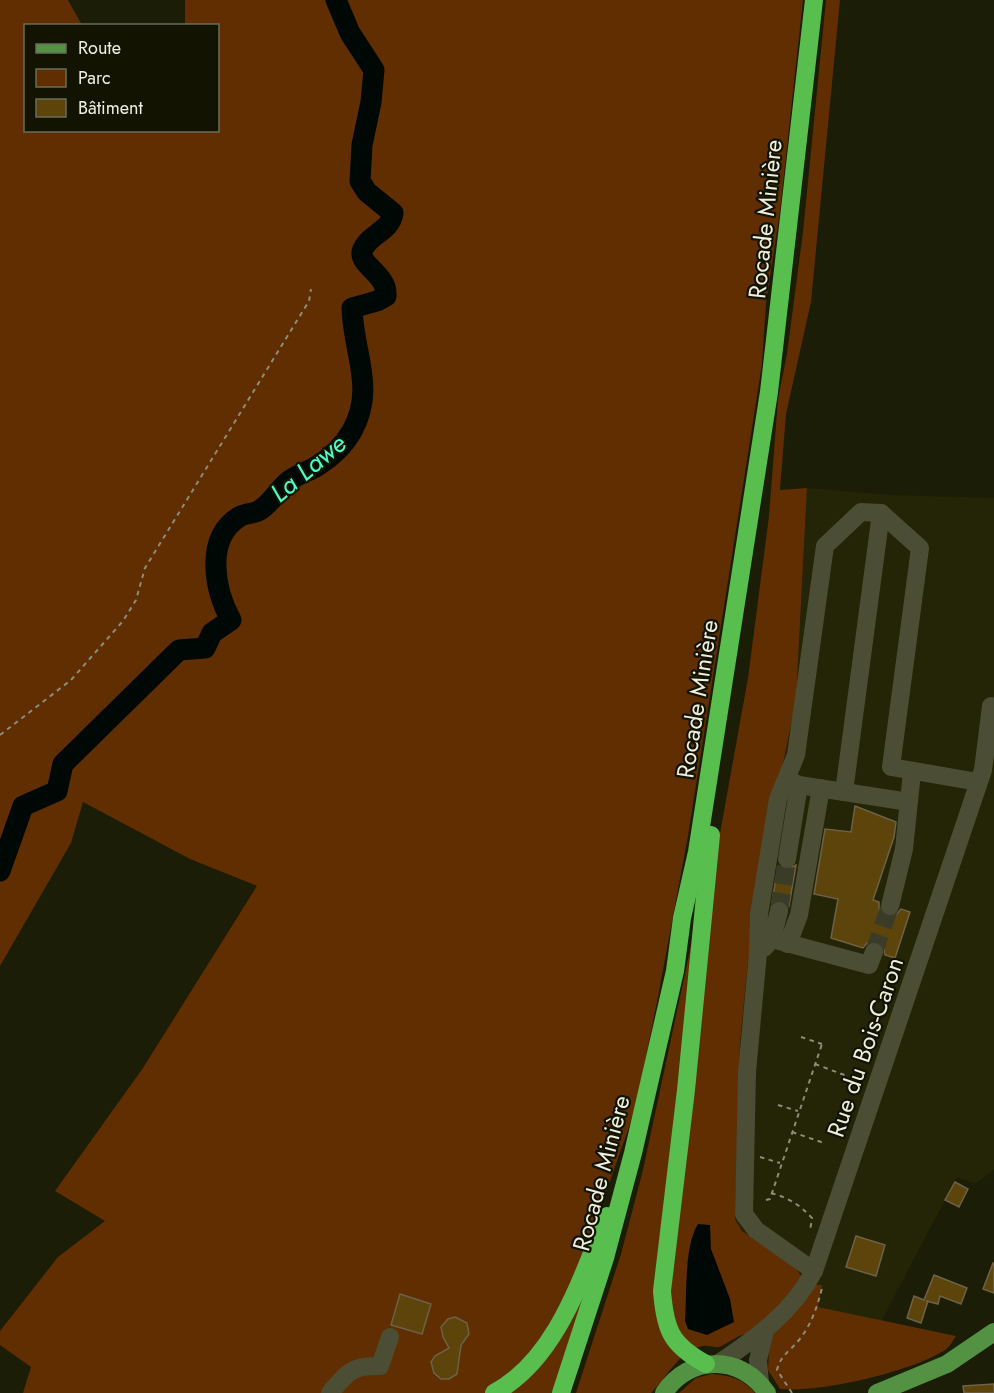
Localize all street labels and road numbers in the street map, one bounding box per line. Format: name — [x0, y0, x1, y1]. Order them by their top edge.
street label: Rocade Minière — [739, 138, 791, 300]
street label: Rocade Minière — [667, 617, 727, 781]
street label: Rue du Bois-Caron — [818, 952, 912, 1142]
street label: Rocade Minière — [563, 1091, 639, 1255]

